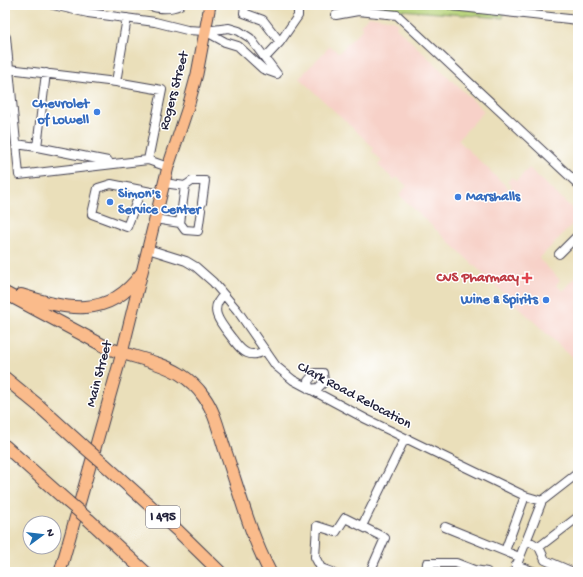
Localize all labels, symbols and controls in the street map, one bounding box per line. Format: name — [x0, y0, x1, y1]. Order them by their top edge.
street label: Rogers Street — [156, 49, 194, 132]
place label: Chevrolet of Lowell — [31, 96, 90, 129]
marker: Chevrolet of Lowell — [92, 107, 102, 117]
place label: Simon's Service Center — [118, 186, 203, 219]
place label: Marshalls — [466, 189, 521, 206]
marker: Marshalls — [453, 192, 463, 202]
marker: Simon's Service Center — [105, 197, 115, 207]
place label: CVS Pharmacy — [435, 270, 519, 287]
marker: CVS Pharmacy — [522, 273, 532, 283]
place label: Wine & Spirits — [460, 292, 539, 309]
marker: Wine & Spirits — [541, 295, 551, 305]
street label: Main Street — [83, 338, 117, 409]
street label: Clark Road Relocation — [294, 359, 414, 433]
road number: I 495 — [146, 506, 180, 528]
north arrow — [22, 515, 62, 555]
text: N — [43, 528, 56, 538]

